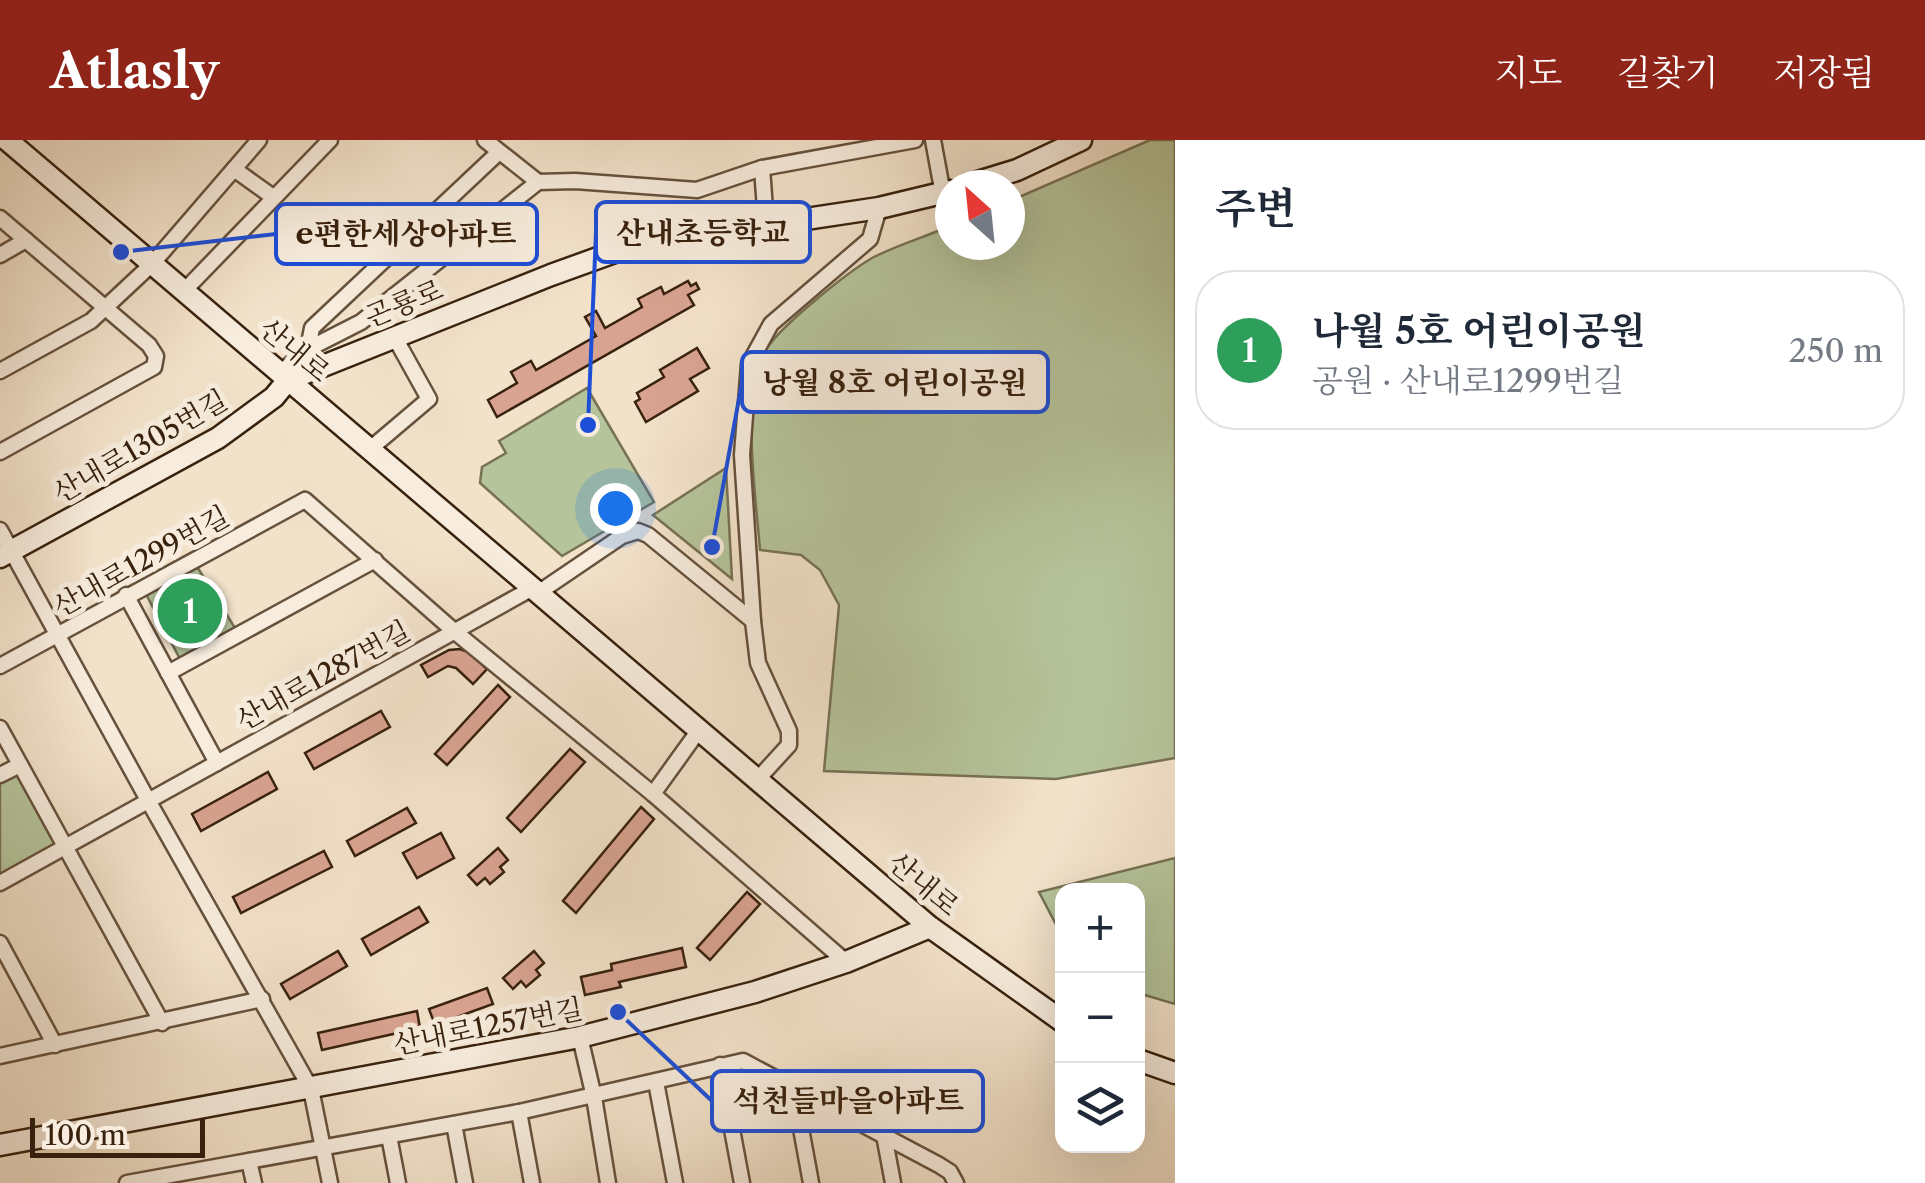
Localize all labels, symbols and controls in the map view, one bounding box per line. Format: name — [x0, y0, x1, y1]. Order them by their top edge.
text: Atlasly — [50, 41, 219, 100]
text: 지도 — [1495, 51, 1562, 94]
text: 길찾기 — [1617, 51, 1719, 94]
text: 저장됨 — [1774, 51, 1875, 94]
north arrow — [935, 170, 1025, 260]
text: 주변 — [1215, 182, 1296, 234]
callout: 산내초등학교 — [596, 202, 810, 262]
callout: e편한세상아파트 — [276, 204, 537, 264]
text: 산내초등학교 — [616, 214, 790, 251]
text: e편한세상아파트 — [296, 215, 516, 252]
street label: 곤룡로 — [360, 272, 448, 334]
text: 나월 5호 어린이공원 — [1312, 307, 1646, 354]
street label: 산내로 — [253, 311, 337, 389]
text: 1 — [1242, 331, 1257, 370]
text: 250 m — [1789, 331, 1883, 370]
callout: 낭월 8호 어린이공원 — [742, 352, 1048, 412]
text: 공원 · 산내로1299번길 — [1312, 361, 1624, 400]
text: 낭월 8호 어린이공원 — [762, 364, 1028, 401]
street label: 산내로1305번길 — [47, 382, 233, 510]
your location — [590, 483, 641, 534]
street label: 산내로1299번길 — [47, 499, 235, 623]
pin: 1 — [158, 574, 222, 648]
street label: 산내로1287번길 — [230, 613, 416, 737]
street label: 산내로 — [882, 845, 966, 923]
map controls — [1055, 883, 1145, 1153]
button: + — [1055, 883, 1145, 973]
button: − — [1055, 973, 1145, 1063]
street label: 산내로1257번길 — [390, 991, 586, 1061]
button: layers — [1055, 1063, 1145, 1153]
callout: 석천들마을아파트 — [712, 1071, 983, 1131]
text: 석천들마을아파트 — [732, 1082, 964, 1119]
scale bar — [30, 1113, 205, 1158]
text: 100 m — [45, 1118, 126, 1152]

